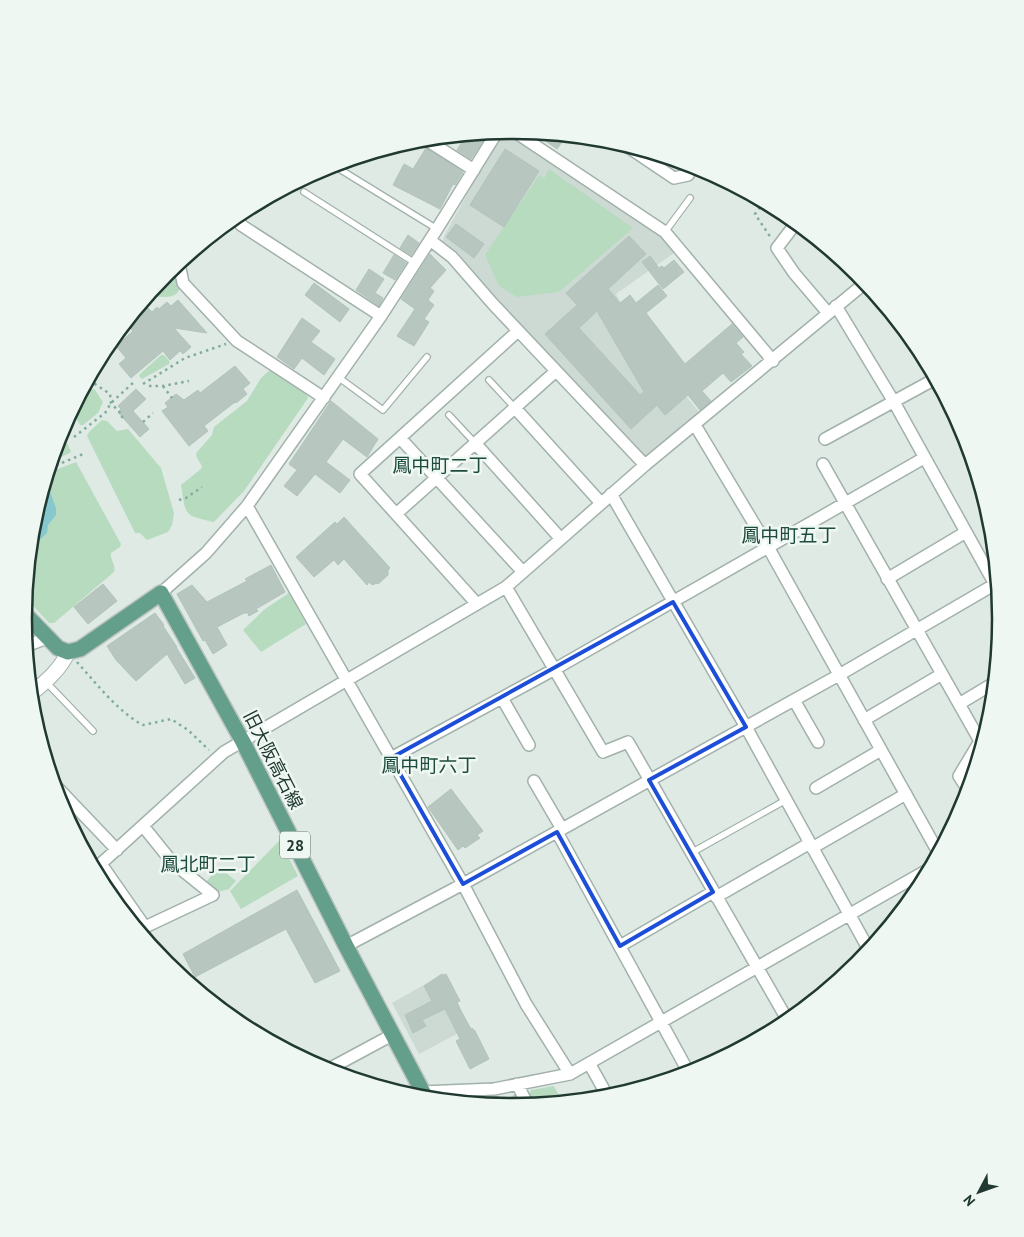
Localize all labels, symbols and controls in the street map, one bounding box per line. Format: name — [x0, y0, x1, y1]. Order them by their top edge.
district label: 鳳中町二丁 — [392, 453, 488, 477]
district label: 鳳中町五丁 — [741, 523, 837, 547]
street label: 旧大阪高石線 — [239, 706, 308, 813]
district label: 鳳中町六丁 — [381, 753, 477, 777]
road number: 28 — [280, 832, 310, 858]
district label: 鳳北町二丁 — [160, 852, 256, 876]
north arrow — [954, 1167, 1004, 1217]
text: N — [959, 1191, 979, 1210]

